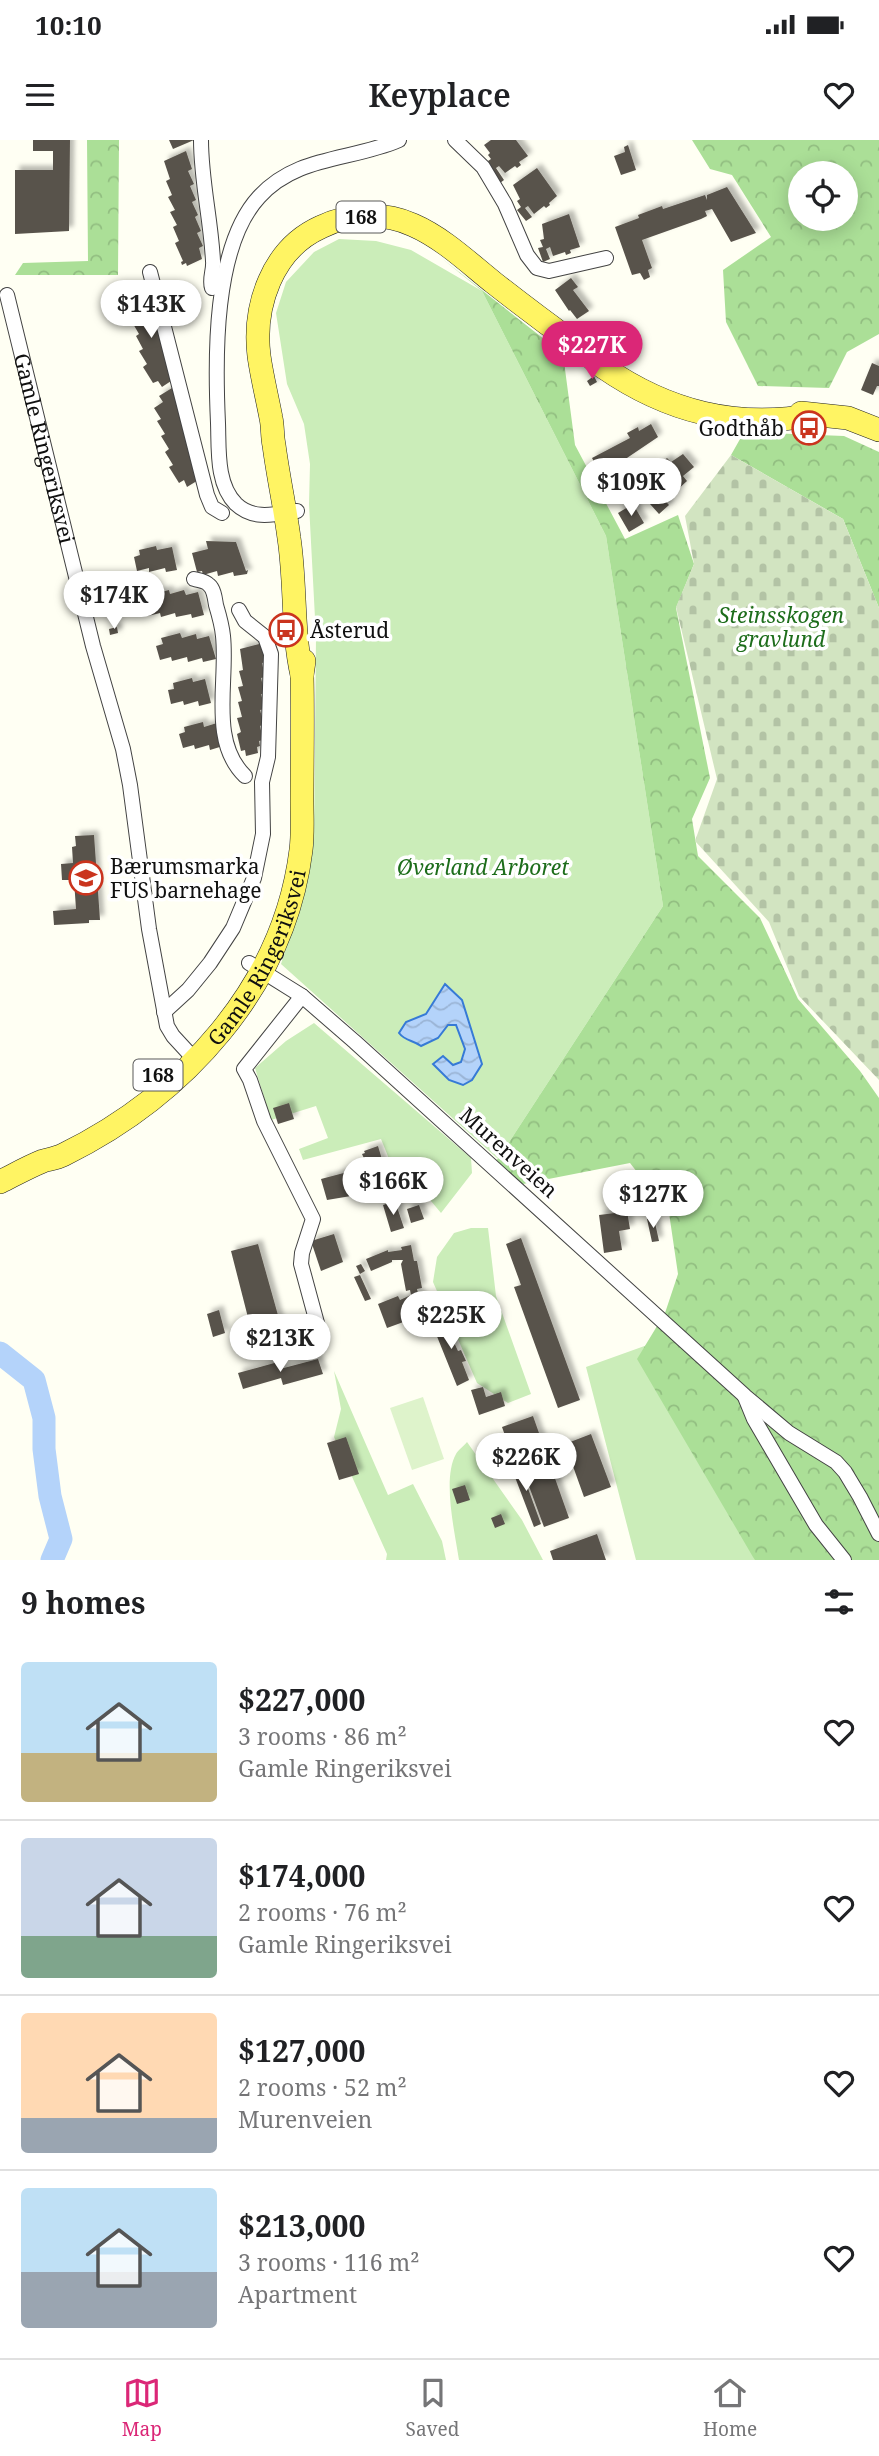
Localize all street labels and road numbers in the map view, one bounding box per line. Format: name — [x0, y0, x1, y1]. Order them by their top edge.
road number: 168 — [336, 201, 386, 232]
street label: Gamle Ringeriksvei — [8, 350, 81, 547]
street label: Gamle Ringeriksvei — [201, 867, 312, 1051]
road number: 168 — [134, 1060, 182, 1091]
street label: Murenveien — [454, 1101, 564, 1203]

